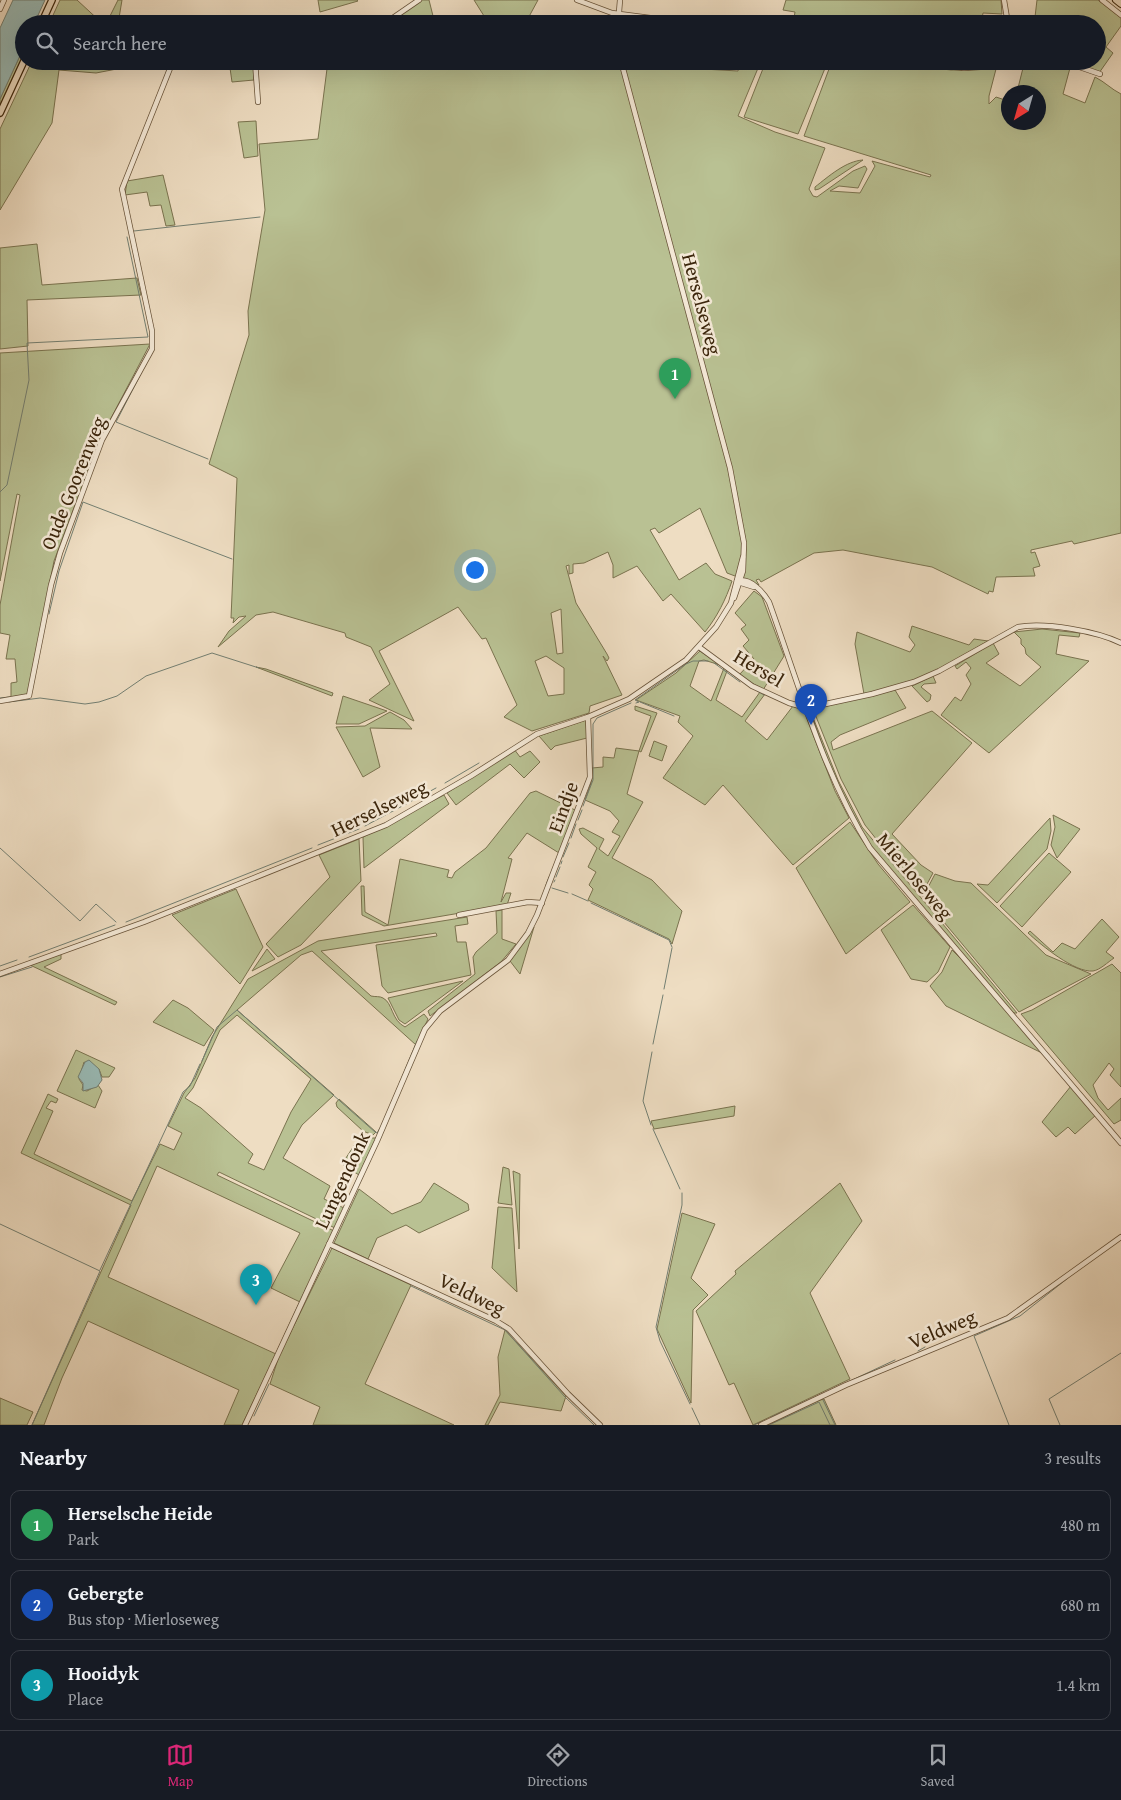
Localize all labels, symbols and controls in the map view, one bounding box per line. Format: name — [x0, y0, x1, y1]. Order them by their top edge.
search box — [15, 15, 1106, 70]
icon: search — [33, 29, 61, 57]
text: Search here — [73, 29, 167, 57]
north arrow — [1001, 85, 1046, 130]
street label: Herselseweg — [675, 250, 730, 358]
pin: 1 — [659, 358, 691, 399]
street label: Oude Goorenweg — [33, 412, 112, 554]
your location — [462, 557, 488, 583]
street label: Hersel — [729, 641, 790, 694]
pin: 2 — [795, 684, 827, 725]
street label: Herselseweg — [326, 772, 432, 843]
street label: Eindje — [540, 777, 585, 836]
street label: Mierloseweg — [870, 826, 961, 926]
street label: Lungendonk — [306, 1125, 377, 1233]
pin: 3 — [240, 1264, 272, 1305]
street label: Veldweg — [434, 1265, 510, 1322]
street label: Veldweg — [904, 1301, 980, 1356]
text: Nearby — [20, 1442, 87, 1473]
text: 3 results — [1044, 1446, 1101, 1470]
text: Herselsche Heide — [68, 1499, 213, 1527]
text: 1 — [33, 1513, 41, 1537]
text: 480 m — [1060, 1513, 1100, 1537]
text: Park — [68, 1527, 99, 1551]
text: Gebergte — [68, 1579, 144, 1607]
text: 2 — [33, 1593, 41, 1617]
text: 680 m — [1060, 1593, 1100, 1617]
text: Bus stop · Mierloseweg — [68, 1607, 219, 1631]
text: Hooidyk — [68, 1659, 139, 1687]
text: 3 — [33, 1673, 41, 1697]
text: 1.4 km — [1056, 1673, 1100, 1697]
text: Place — [68, 1687, 103, 1711]
tab: Map — [166, 1741, 194, 1791]
tab: Directions — [527, 1741, 588, 1791]
tab: Saved — [921, 1741, 955, 1791]

